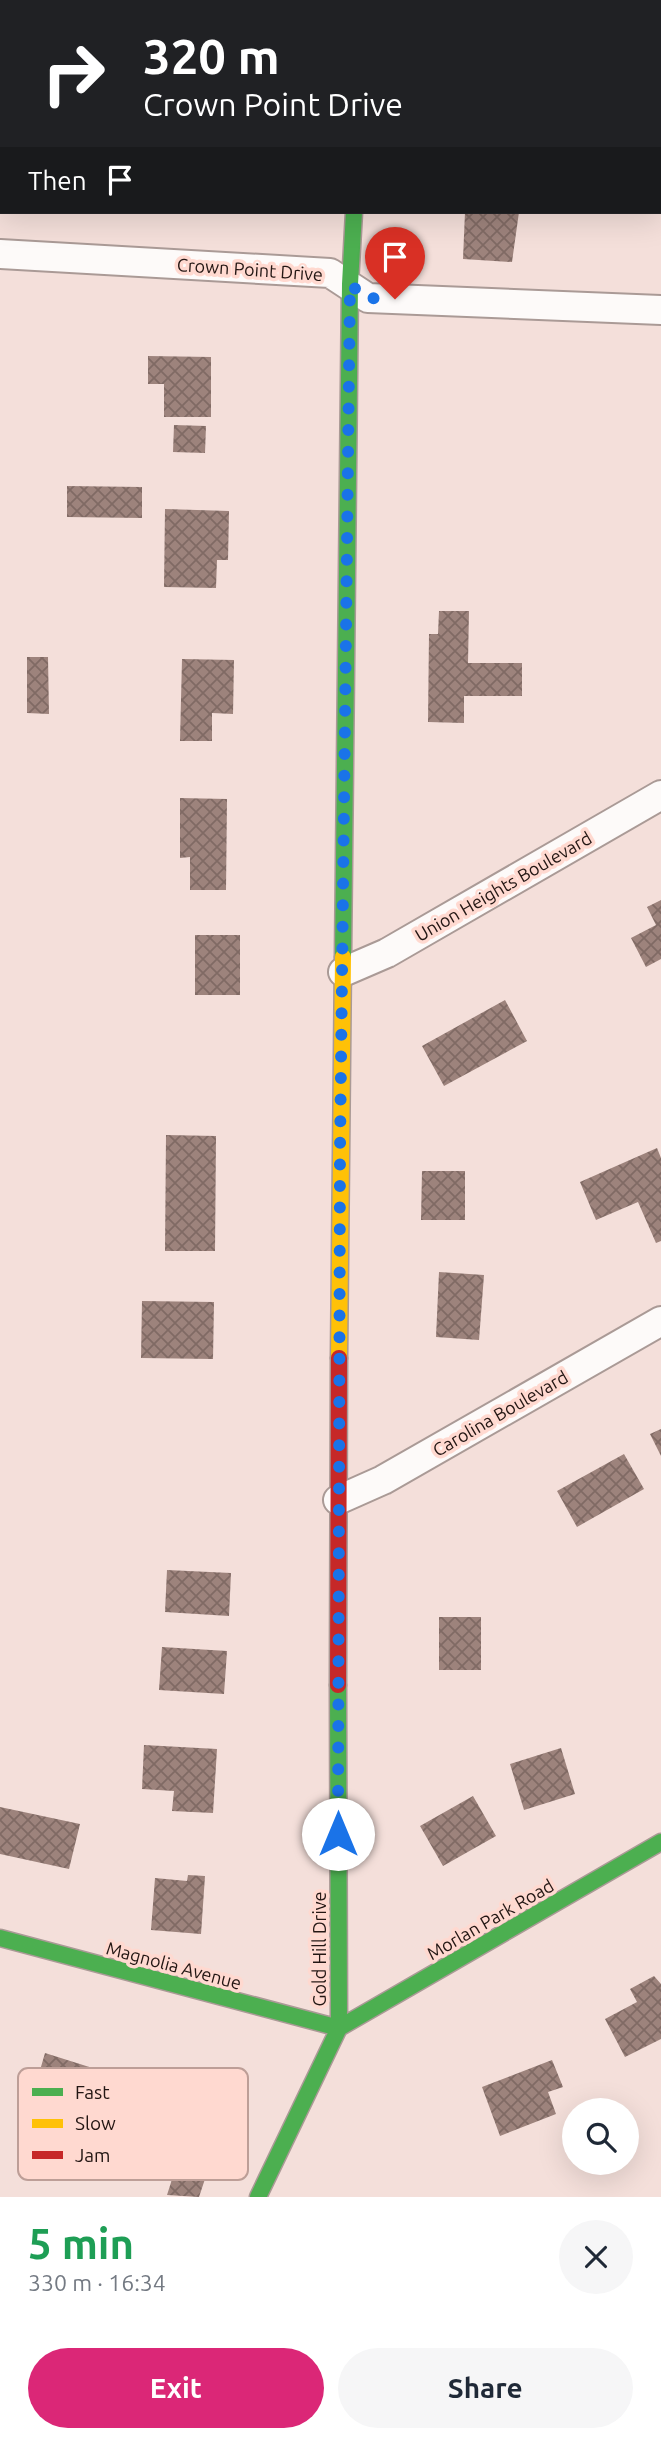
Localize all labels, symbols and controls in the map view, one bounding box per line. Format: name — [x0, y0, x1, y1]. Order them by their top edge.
icon: right — [28, 28, 119, 119]
text: 320 m — [143, 28, 280, 83]
text: Crown Point Drive — [143, 86, 403, 122]
icon: arrive — [101, 161, 139, 199]
text: Then — [28, 166, 87, 195]
pin — [365, 227, 425, 299]
icon: arrive — [376, 238, 414, 276]
street label: Crown Point Drive — [176, 254, 324, 284]
street label: Union Heights Boulevard — [411, 827, 595, 945]
street label: Carolina Boulevard — [429, 1366, 571, 1460]
position arrow — [301, 1797, 375, 1871]
street label: Morlan Park Road — [423, 1875, 557, 1963]
street label: Gold Hill Drive — [309, 1892, 329, 2006]
street label: Magnolia Avenue — [104, 1937, 244, 1993]
legend — [18, 2068, 248, 2180]
text: Fast — [75, 2081, 110, 2103]
map controls — [562, 2098, 639, 2175]
button: search — [562, 2098, 639, 2175]
text: Slow — [75, 2112, 116, 2134]
text: Jam — [75, 2144, 111, 2166]
text: 5 min — [28, 2220, 134, 2267]
button: close — [559, 2220, 633, 2294]
text: 330 m · 16:34 — [28, 2270, 166, 2295]
button: Exit — [28, 2348, 324, 2428]
button: Share — [338, 2348, 633, 2428]

